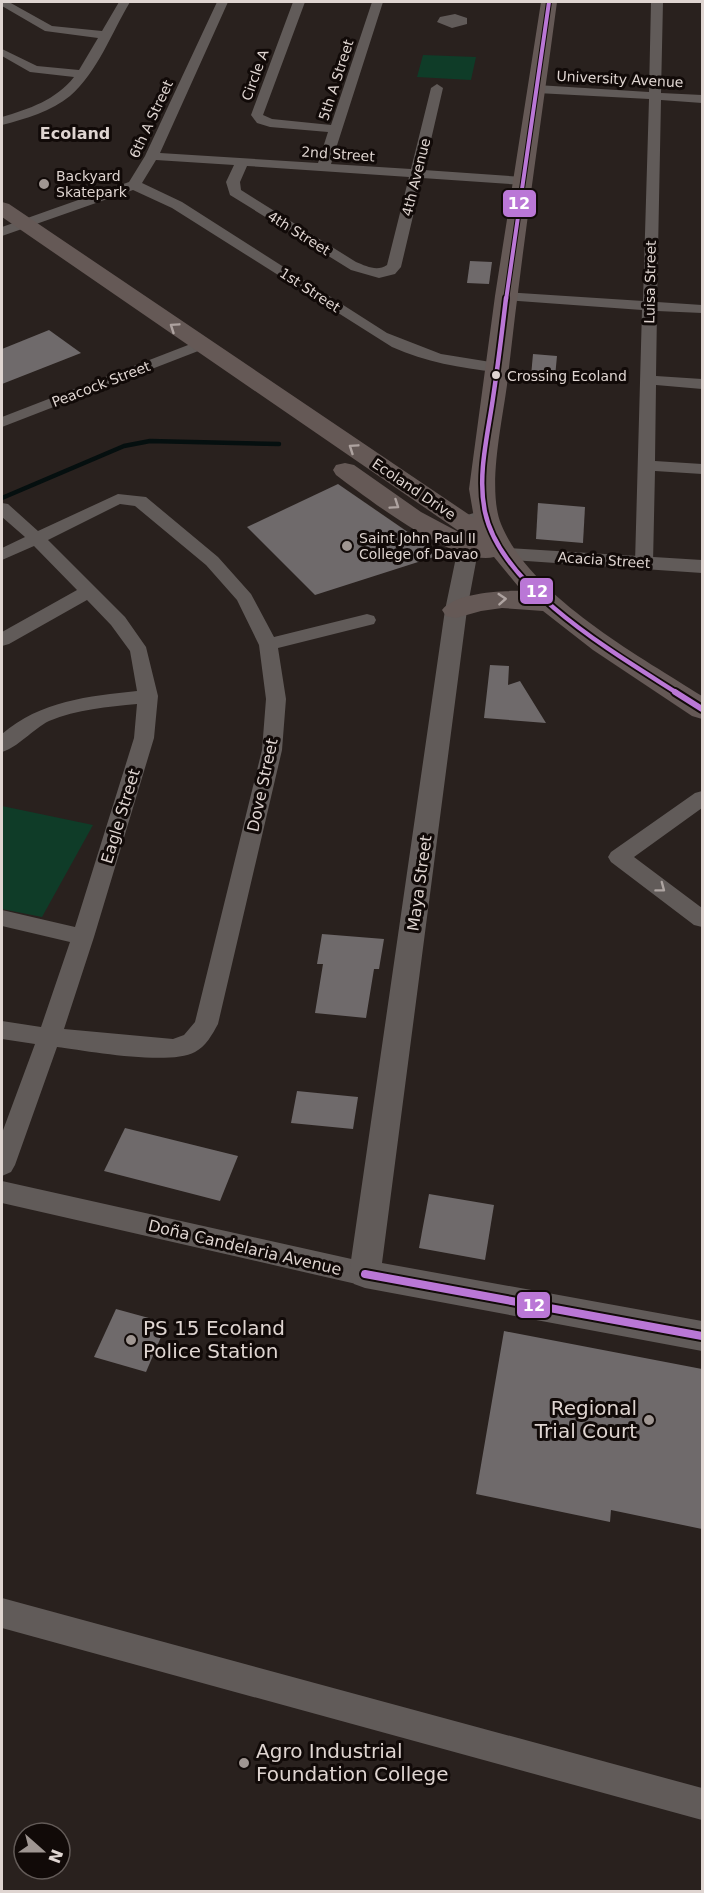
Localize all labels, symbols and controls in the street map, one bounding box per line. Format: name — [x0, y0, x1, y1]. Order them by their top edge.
street label: 5th A Street — [315, 37, 357, 123]
street label: Circle A — [238, 47, 272, 103]
street label: University Avenue — [556, 68, 684, 90]
street label: 6th A Street — [126, 77, 176, 161]
district label: Ecoland — [40, 124, 110, 143]
street label: 4th Avenue — [399, 136, 433, 218]
street label: 2nd Street — [301, 143, 376, 165]
place label: Backyard Skatepark — [56, 168, 128, 200]
marker: Backyard Skatepark — [37, 177, 51, 191]
line badge: 12 — [502, 189, 537, 218]
text: 12 — [508, 194, 530, 213]
street label: 4th Street — [265, 208, 333, 259]
street label: Luisa Street — [641, 240, 659, 324]
street label: 1st Street — [277, 265, 344, 316]
one-way arrow — [170, 323, 181, 334]
street label: Peacock Street — [49, 358, 153, 410]
place label: Crossing Ecoland — [507, 368, 627, 384]
marker: Crossing Ecoland — [490, 369, 502, 381]
one-way arrow — [348, 444, 359, 455]
street label: Ecoland Drive — [369, 455, 459, 523]
one-way arrow — [389, 497, 399, 509]
place label: Saint John Paul II College of Davao — [359, 530, 478, 562]
marker: Saint John Paul II College of Davao — [340, 539, 354, 553]
street label: Acacia Street — [557, 549, 651, 571]
line badge: 12 — [519, 577, 554, 605]
text: 12 — [526, 582, 548, 601]
one-way arrow — [497, 593, 506, 606]
street label: Dove Street — [243, 737, 282, 834]
street label: Eagle Street — [97, 766, 144, 866]
street label: Maya Street — [403, 834, 436, 932]
one-way arrow — [654, 881, 665, 892]
street label: Doña Candelaria Avenue — [146, 1216, 343, 1279]
line badge: 12 — [516, 1291, 551, 1319]
text: 12 — [523, 1296, 545, 1315]
place label: PS 15 Ecoland Police Station — [143, 1316, 285, 1363]
marker: PS 15 Ecoland Police Station — [124, 1333, 138, 1347]
place label: Regional Trial Court — [534, 1396, 637, 1443]
marker: Regional Trial Court — [642, 1413, 656, 1427]
place label: Agro Industrial Foundation College — [256, 1739, 449, 1786]
marker: Agro Industrial Foundation College — [237, 1756, 251, 1770]
north arrow — [12, 1821, 72, 1881]
text: N — [44, 1847, 67, 1866]

